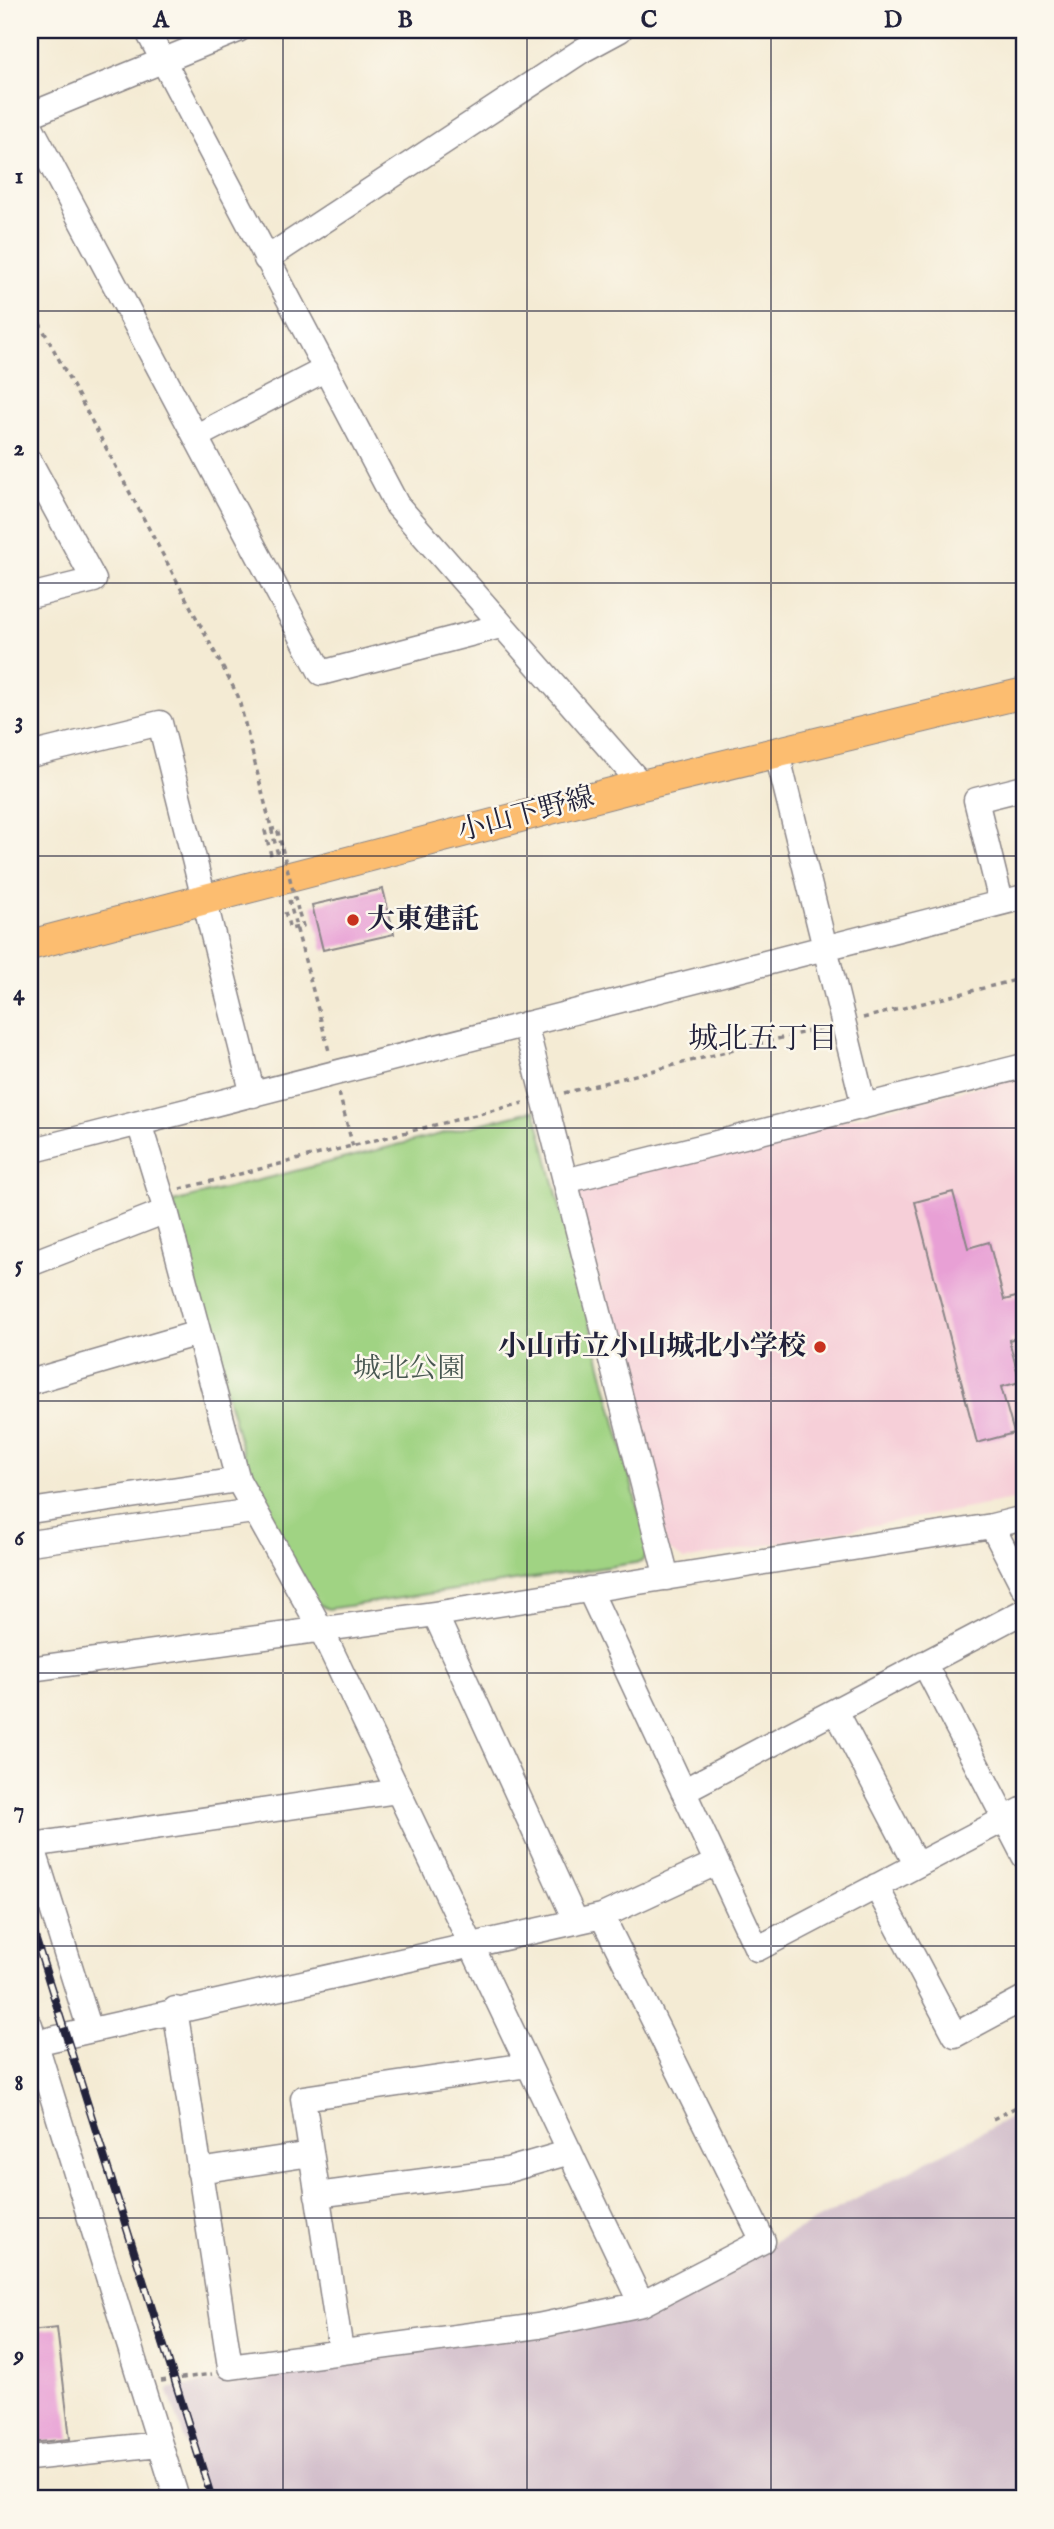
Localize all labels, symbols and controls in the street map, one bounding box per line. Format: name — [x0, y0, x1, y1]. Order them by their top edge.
text: A — [152, 6, 170, 35]
text: B — [397, 6, 413, 35]
text: C — [641, 6, 658, 35]
text: D — [884, 6, 902, 35]
text: 1 — [15, 162, 23, 191]
text: 2 — [14, 434, 25, 463]
text: 3 — [15, 707, 23, 736]
street label: 小山下野線 — [454, 780, 598, 850]
place label: 大東建託 — [367, 903, 479, 938]
marker: 大東建託 — [345, 912, 361, 928]
text: 4 — [13, 979, 25, 1008]
district label: 城北五丁目 — [688, 1021, 838, 1059]
text: 5 — [15, 1251, 24, 1280]
place label: 小山市立小山城北小学校 — [498, 1330, 806, 1365]
marker: 小山市立小山城北小学校 — [812, 1339, 828, 1355]
park label: 城北公園 — [353, 1352, 465, 1387]
text: 6 — [14, 1524, 25, 1553]
text: 7 — [14, 1796, 24, 1825]
text: 8 — [14, 2069, 24, 2098]
text: 9 — [13, 2341, 24, 2370]

